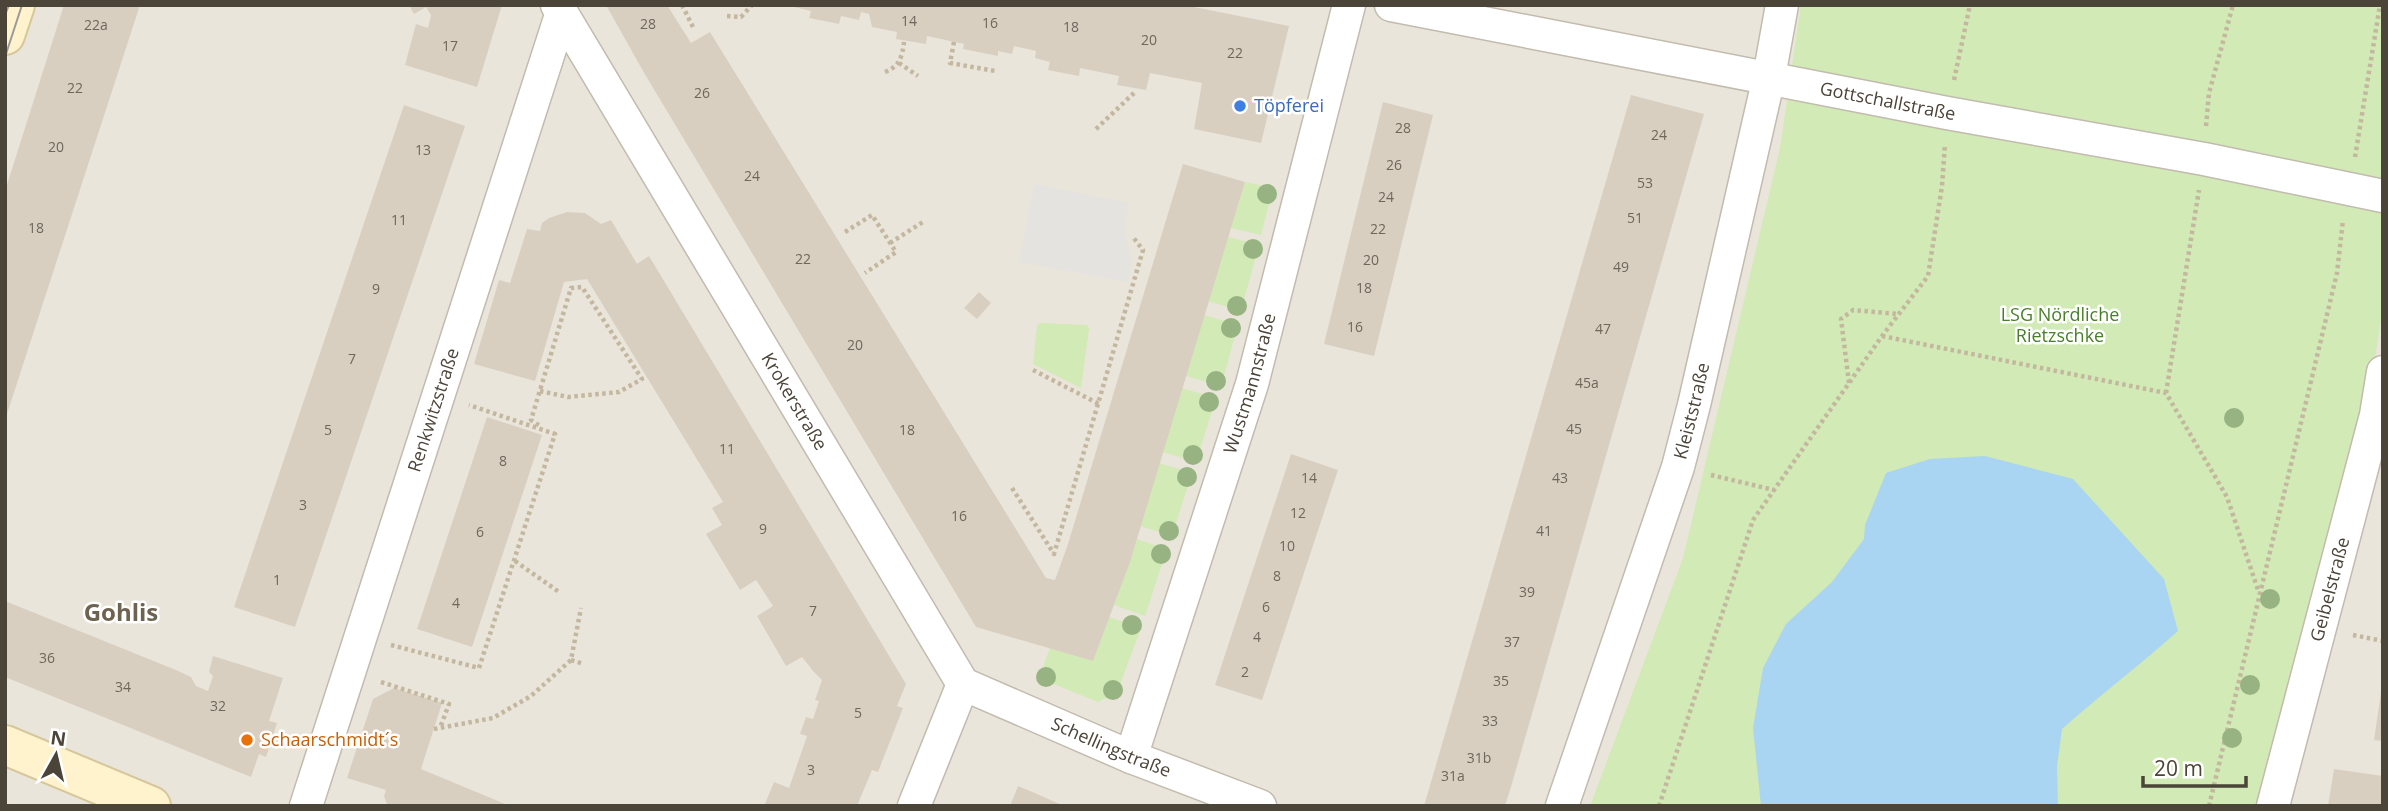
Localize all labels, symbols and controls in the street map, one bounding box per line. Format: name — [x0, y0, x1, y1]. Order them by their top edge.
house number: 14 — [901, 11, 917, 30]
house number: 16 — [982, 13, 998, 32]
house number: 28 — [640, 14, 656, 33]
house number: 22a — [84, 15, 108, 34]
house number: 18 — [1063, 17, 1079, 36]
house number: 20 — [1141, 30, 1157, 49]
house number: 17 — [442, 36, 458, 55]
house number: 22 — [1227, 43, 1243, 62]
street label: Gottschallstraße — [1818, 76, 1958, 125]
house number: 22 — [67, 78, 83, 97]
house number: 26 — [694, 83, 710, 102]
place label: Töpferei — [1254, 93, 1324, 117]
marker: Töpferei — [1232, 98, 1248, 114]
house number: 28 — [1395, 118, 1411, 137]
house number: 24 — [1651, 125, 1667, 144]
house number: 20 — [48, 137, 64, 156]
house number: 13 — [415, 140, 431, 159]
house number: 26 — [1386, 155, 1402, 174]
house number: 24 — [744, 166, 760, 185]
house number: 53 — [1637, 173, 1653, 192]
house number: 24 — [1378, 187, 1394, 206]
house number: 51 — [1627, 208, 1643, 227]
house number: 11 — [391, 210, 407, 229]
house number: 18 — [28, 218, 44, 237]
house number: 22 — [1370, 219, 1386, 238]
house number: 22 — [795, 249, 811, 268]
house number: 20 — [1363, 250, 1379, 269]
house number: 49 — [1613, 257, 1629, 276]
house number: 18 — [1356, 278, 1372, 297]
house number: 9 — [372, 279, 380, 298]
park label: LSG Nördliche Rietzschke — [2001, 302, 2119, 347]
street label: Wustmannstraße — [1217, 311, 1281, 457]
house number: 16 — [1347, 317, 1363, 336]
house number: 47 — [1595, 319, 1611, 338]
house number: 20 — [847, 335, 863, 354]
street label: Renkwitzstraße — [402, 345, 464, 475]
street label: Krokerstraße — [756, 348, 833, 454]
house number: 7 — [348, 349, 356, 368]
street label: Kleiststraße — [1667, 360, 1714, 462]
house number: 45a — [1575, 373, 1599, 392]
house number: 45 — [1566, 419, 1582, 438]
house number: 5 — [324, 420, 332, 439]
house number: 18 — [899, 420, 915, 439]
house number: 11 — [719, 439, 735, 458]
house number: 8 — [499, 451, 507, 470]
house number: 14 — [1301, 468, 1317, 487]
house number: 43 — [1552, 468, 1568, 487]
house number: 3 — [299, 495, 307, 514]
house number: 12 — [1290, 503, 1306, 522]
house number: 16 — [951, 506, 967, 525]
house number: 9 — [759, 519, 767, 538]
house number: 41 — [1536, 521, 1552, 540]
house number: 6 — [476, 522, 484, 541]
street label: Geibelstraße — [2304, 534, 2354, 644]
house number: 10 — [1279, 536, 1295, 555]
house number: 8 — [1273, 566, 1281, 585]
house number: 1 — [273, 570, 281, 589]
house number: 39 — [1519, 582, 1535, 601]
house number: 4 — [452, 593, 460, 612]
district label: Gohlis — [84, 595, 158, 628]
house number: 6 — [1262, 597, 1270, 616]
house number: 7 — [809, 601, 817, 620]
house number: 4 — [1253, 627, 1261, 646]
house number: 37 — [1504, 632, 1520, 651]
house number: 36 — [39, 648, 55, 667]
house number: 2 — [1241, 662, 1249, 681]
house number: 35 — [1493, 671, 1509, 690]
house number: 34 — [115, 677, 131, 696]
house number: 32 — [210, 696, 226, 715]
house number: 5 — [854, 703, 862, 722]
street label: Schellingstraße — [1048, 711, 1175, 782]
house number: 33 — [1482, 711, 1498, 730]
north arrow — [21, 720, 91, 790]
text: N — [49, 724, 68, 752]
place label: Schaarschmidt´s — [261, 727, 398, 751]
marker: Schaarschmidt´s — [239, 732, 255, 748]
scale bar — [2143, 744, 2246, 788]
house number: 31b — [1467, 748, 1491, 767]
text: 20 m — [2154, 754, 2203, 782]
house number: 3 — [807, 760, 815, 779]
house number: 31a — [1441, 766, 1465, 785]

